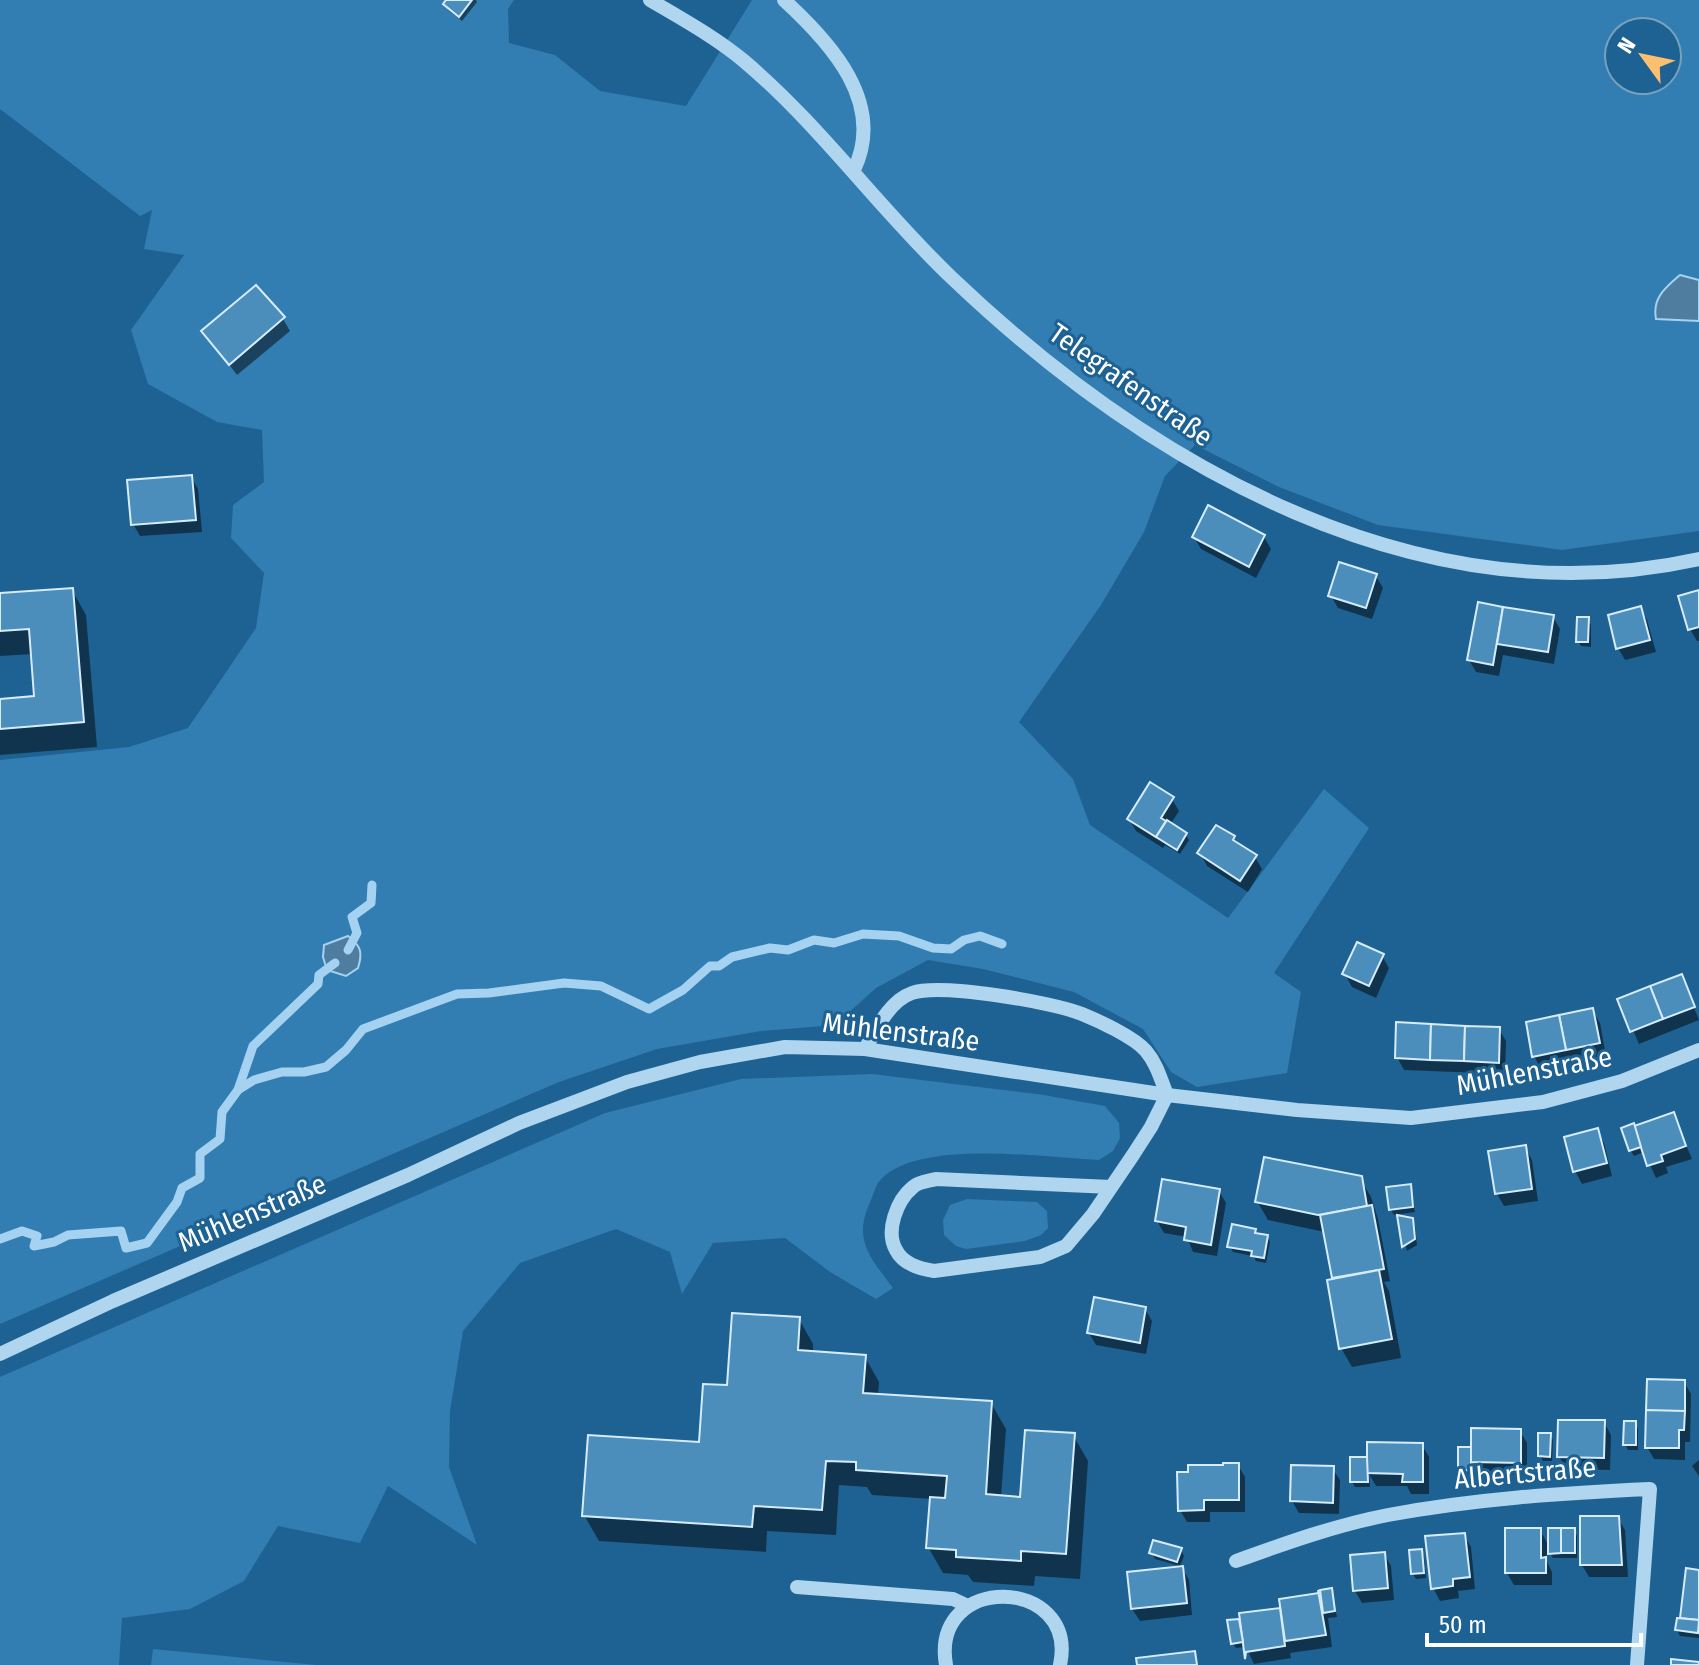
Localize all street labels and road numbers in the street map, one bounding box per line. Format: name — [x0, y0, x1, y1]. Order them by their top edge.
street label: Telegrafenstraße — [1043, 317, 1219, 453]
street label: Mühlenstraße — [821, 1006, 981, 1058]
street label: Mühlenstraße — [1453, 1040, 1615, 1102]
street label: Mühlenstraße — [173, 1167, 331, 1259]
street label: Albertstraße — [1453, 1450, 1597, 1496]

